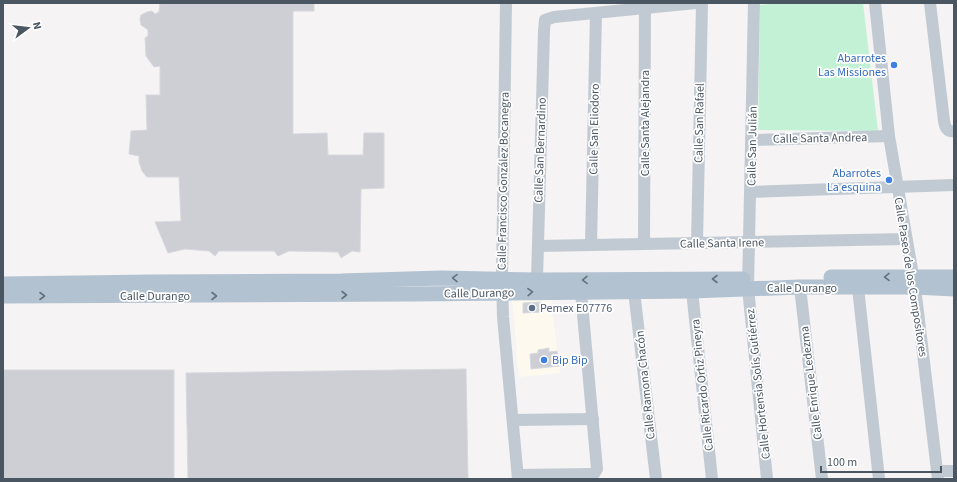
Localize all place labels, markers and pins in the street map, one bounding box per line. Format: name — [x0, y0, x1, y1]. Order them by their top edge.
place label: Abarrotes Las Missiones — [818, 50, 886, 81]
marker: Abarrotes Las Missiones — [889, 60, 899, 70]
place label: Abarrotes La esquina — [827, 165, 881, 196]
marker: Abarrotes La esquina — [884, 175, 894, 185]
place label: Pemex E07776 — [540, 300, 612, 317]
marker: Pemex E07776 — [527, 303, 537, 313]
place label: Bip Bip — [552, 352, 588, 369]
marker: Bip Bip — [539, 355, 549, 365]

